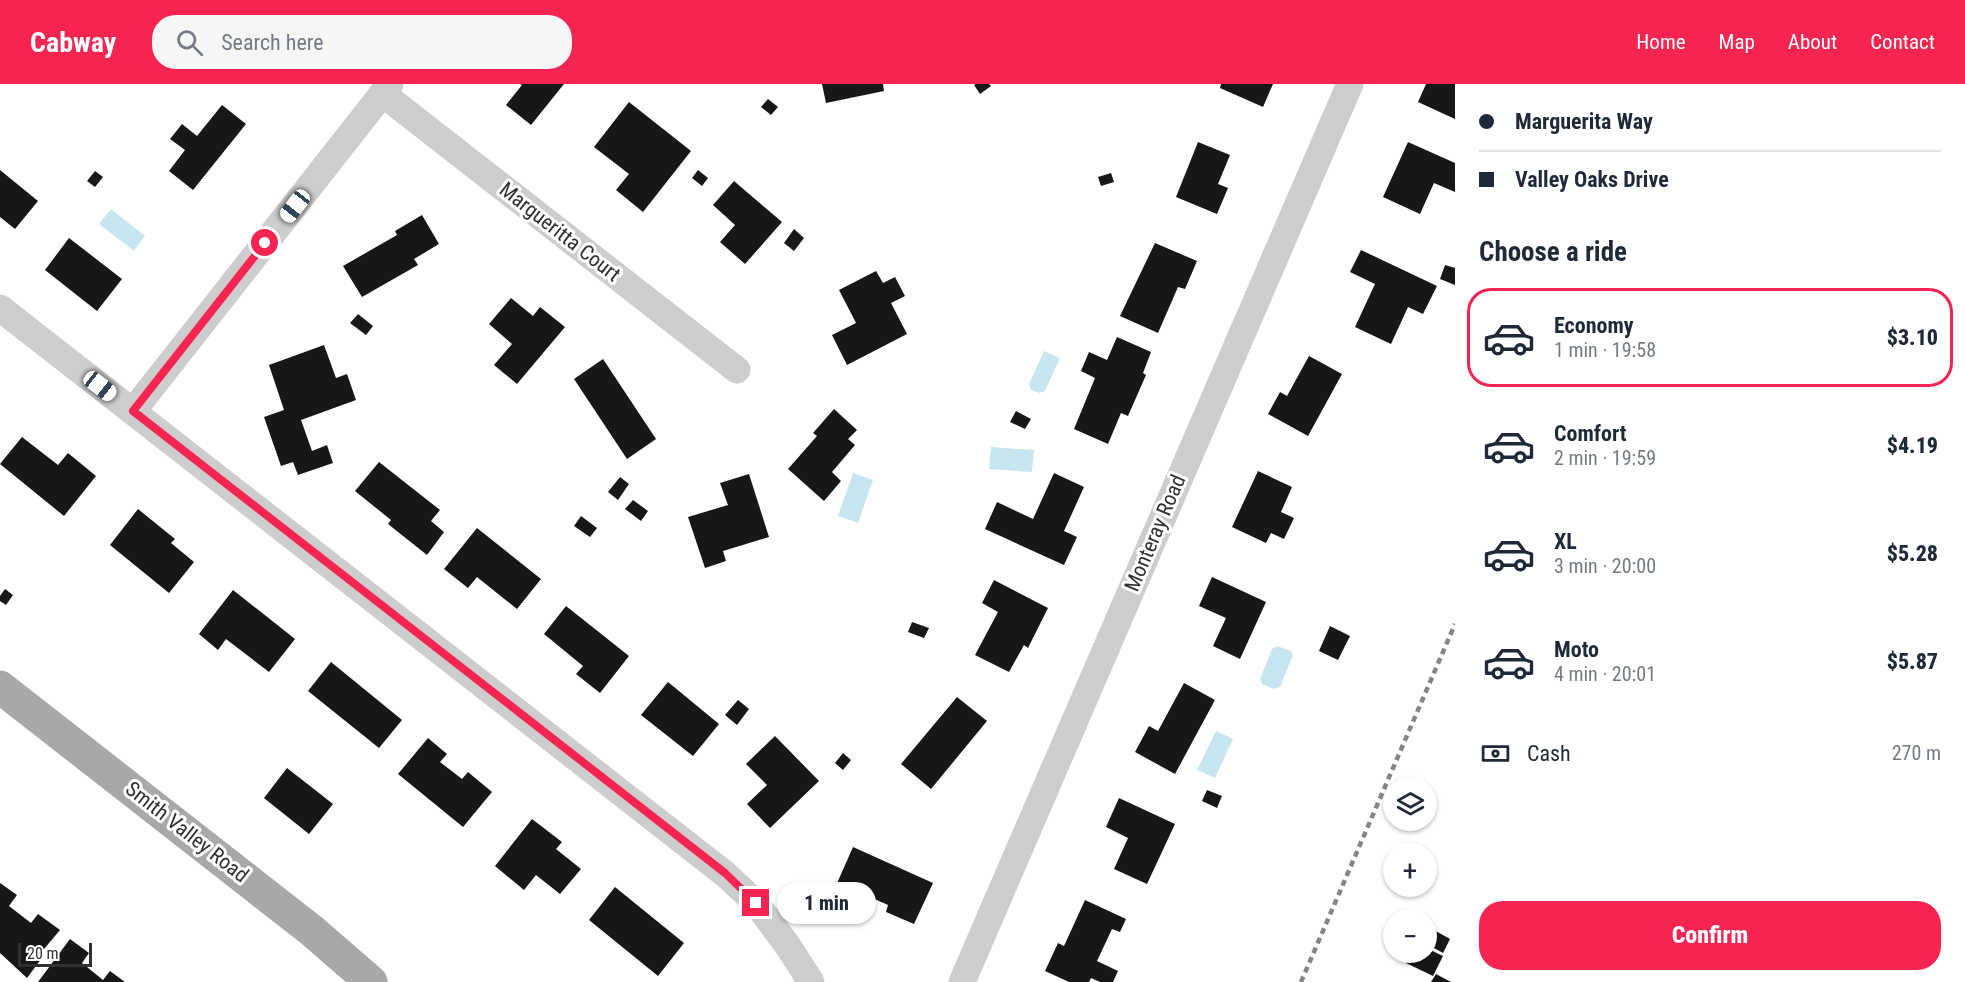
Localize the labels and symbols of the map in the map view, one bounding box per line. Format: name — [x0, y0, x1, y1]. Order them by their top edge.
street label: Margueritta Court — [495, 177, 625, 287]
car — [277, 186, 313, 226]
route start — [251, 229, 278, 256]
car — [80, 368, 120, 404]
street label: Monteray Road — [1120, 471, 1190, 595]
street label: Smith Valley Road — [121, 777, 253, 887]
callout: 1 min — [777, 882, 876, 924]
route end — [742, 889, 769, 916]
scale bar — [18, 940, 92, 968]

